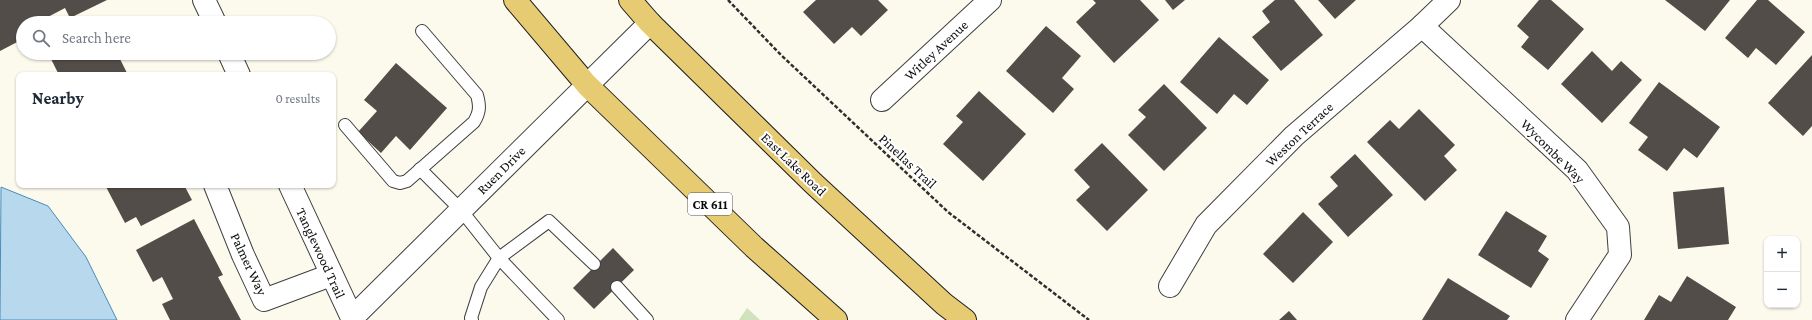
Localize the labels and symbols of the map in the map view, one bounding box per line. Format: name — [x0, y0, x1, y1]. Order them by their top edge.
street label: Witley Avenue — [901, 17, 971, 83]
street label: Weston Terrace — [1262, 99, 1336, 169]
street label: Wycombe Way — [1518, 116, 1589, 187]
street label: East Lake Road — [758, 129, 830, 199]
street label: Pinellas Trail — [876, 130, 940, 192]
street label: Ruen Drive — [474, 143, 528, 197]
road number: CR 611 — [688, 193, 732, 215]
street label: Tanglewood Trail — [293, 205, 349, 301]
street label: Palmer Way — [228, 230, 271, 298]

